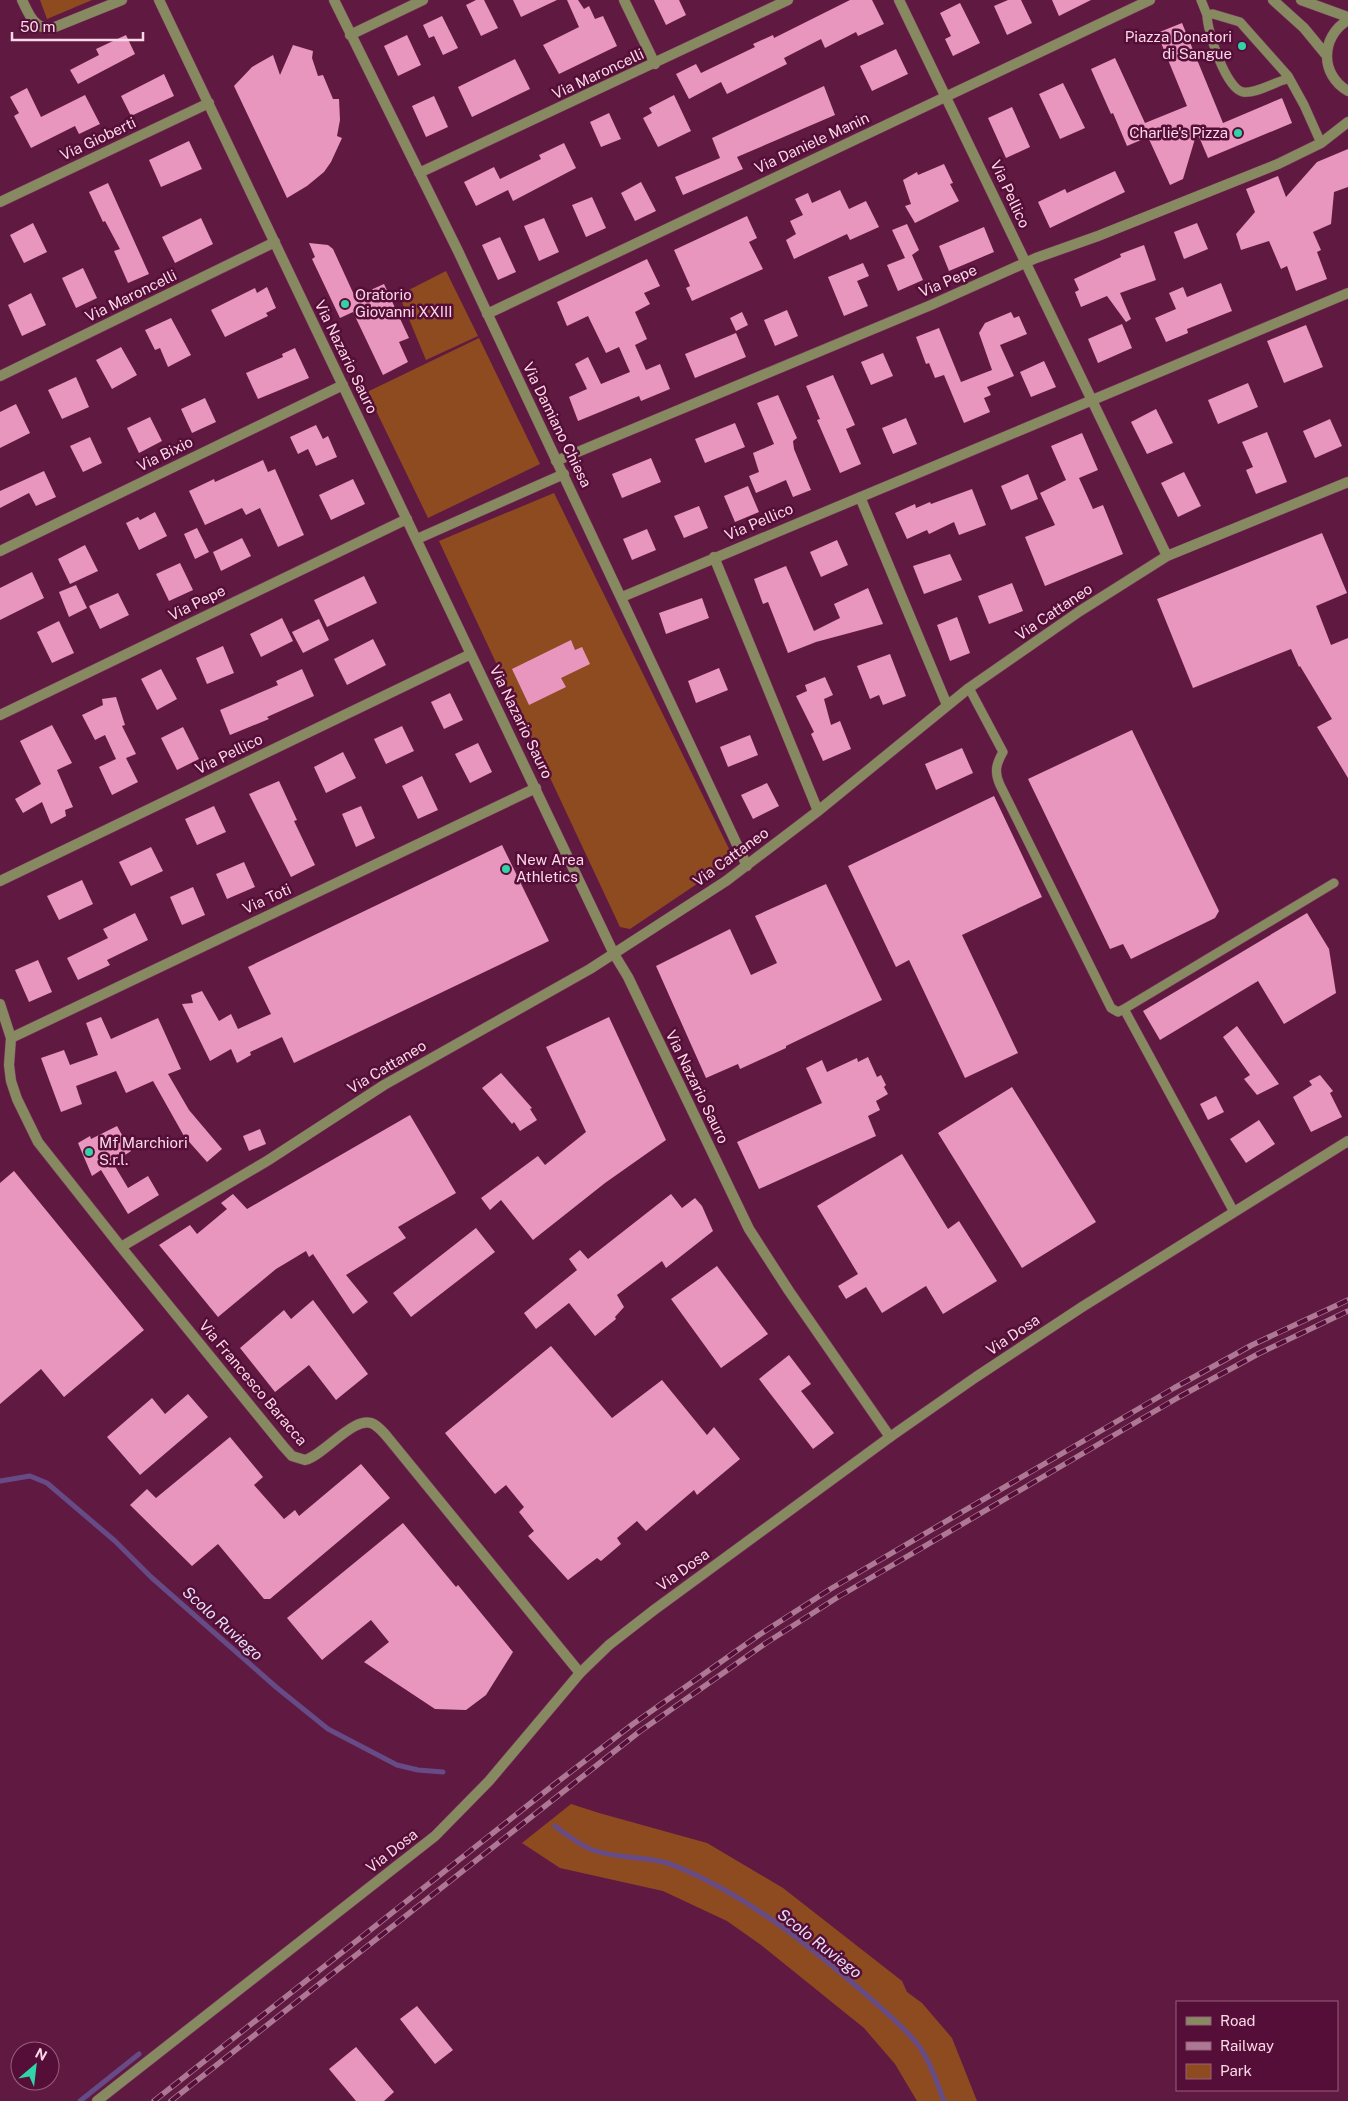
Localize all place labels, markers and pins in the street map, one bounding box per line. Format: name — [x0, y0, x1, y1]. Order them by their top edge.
place label: Piazza Donatori di Sangue — [1125, 28, 1232, 62]
marker: Piazza Donatori di Sangue — [1236, 40, 1248, 52]
place label: Charlie's Pizza — [1129, 124, 1228, 141]
marker: Charlie's Pizza — [1232, 127, 1244, 139]
place label: Oratorio Giovanni XXIII — [355, 286, 453, 320]
marker: Oratorio Giovanni XXIII — [339, 298, 351, 310]
place label: New Area Athletics — [516, 851, 584, 885]
marker: New Area Athletics — [500, 863, 512, 875]
place label: Mf Marchiori S.r.l. — [99, 1134, 188, 1168]
marker: Mf Marchiori S.r.l. — [83, 1146, 95, 1158]

